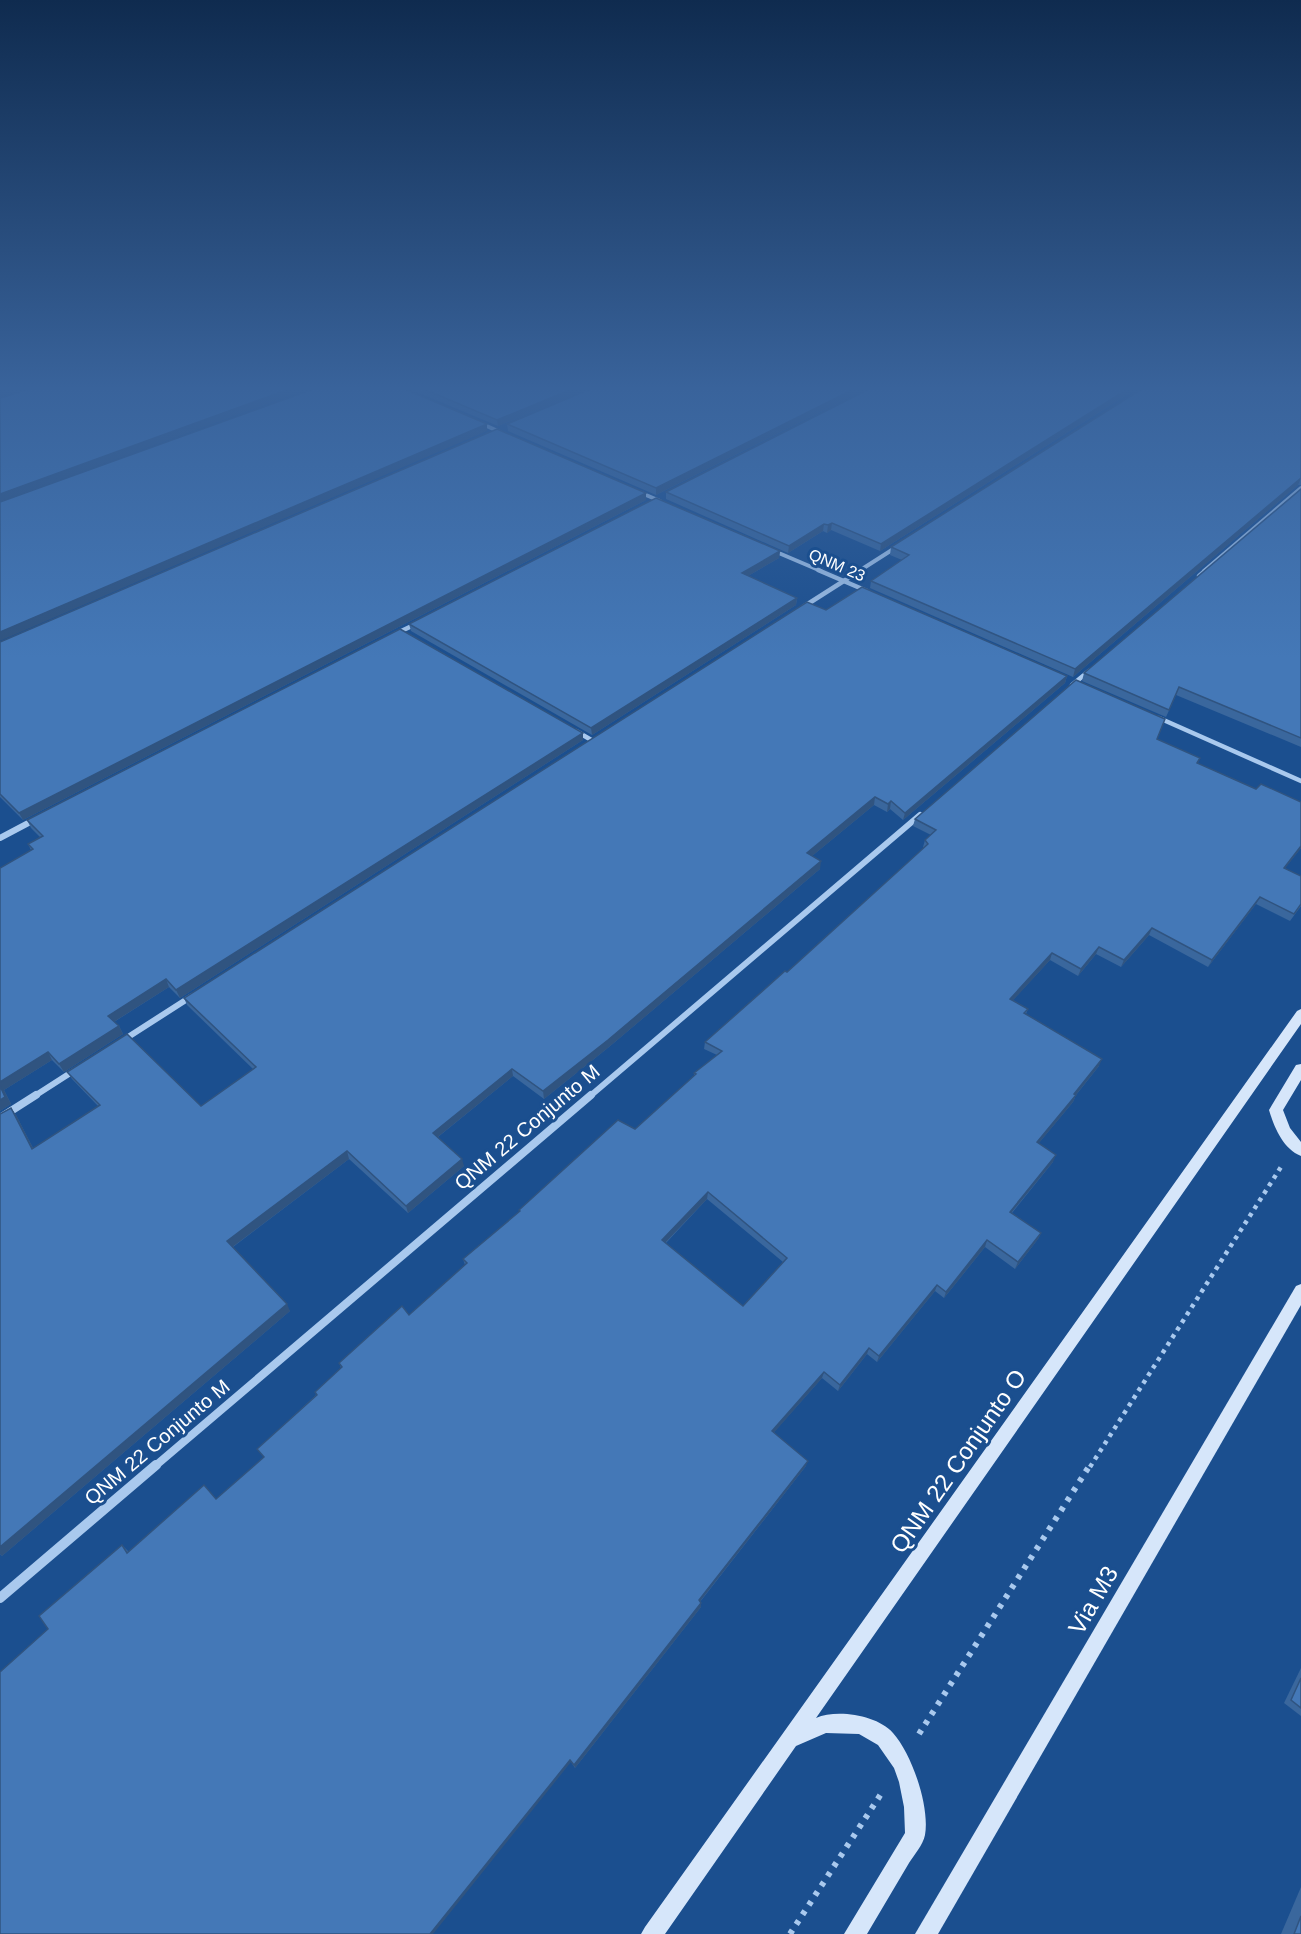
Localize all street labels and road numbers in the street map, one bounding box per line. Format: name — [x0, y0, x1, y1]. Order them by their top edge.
street label: QNM 23 — [806, 546, 868, 585]
street label: QNM 22 Conjunto M — [450, 1060, 604, 1194]
street label: QNM 22 Conjunto O — [885, 1364, 1031, 1558]
street label: QNM 22 Conjunto M — [80, 1375, 234, 1509]
street label: Via M3 — [1063, 1561, 1123, 1639]

